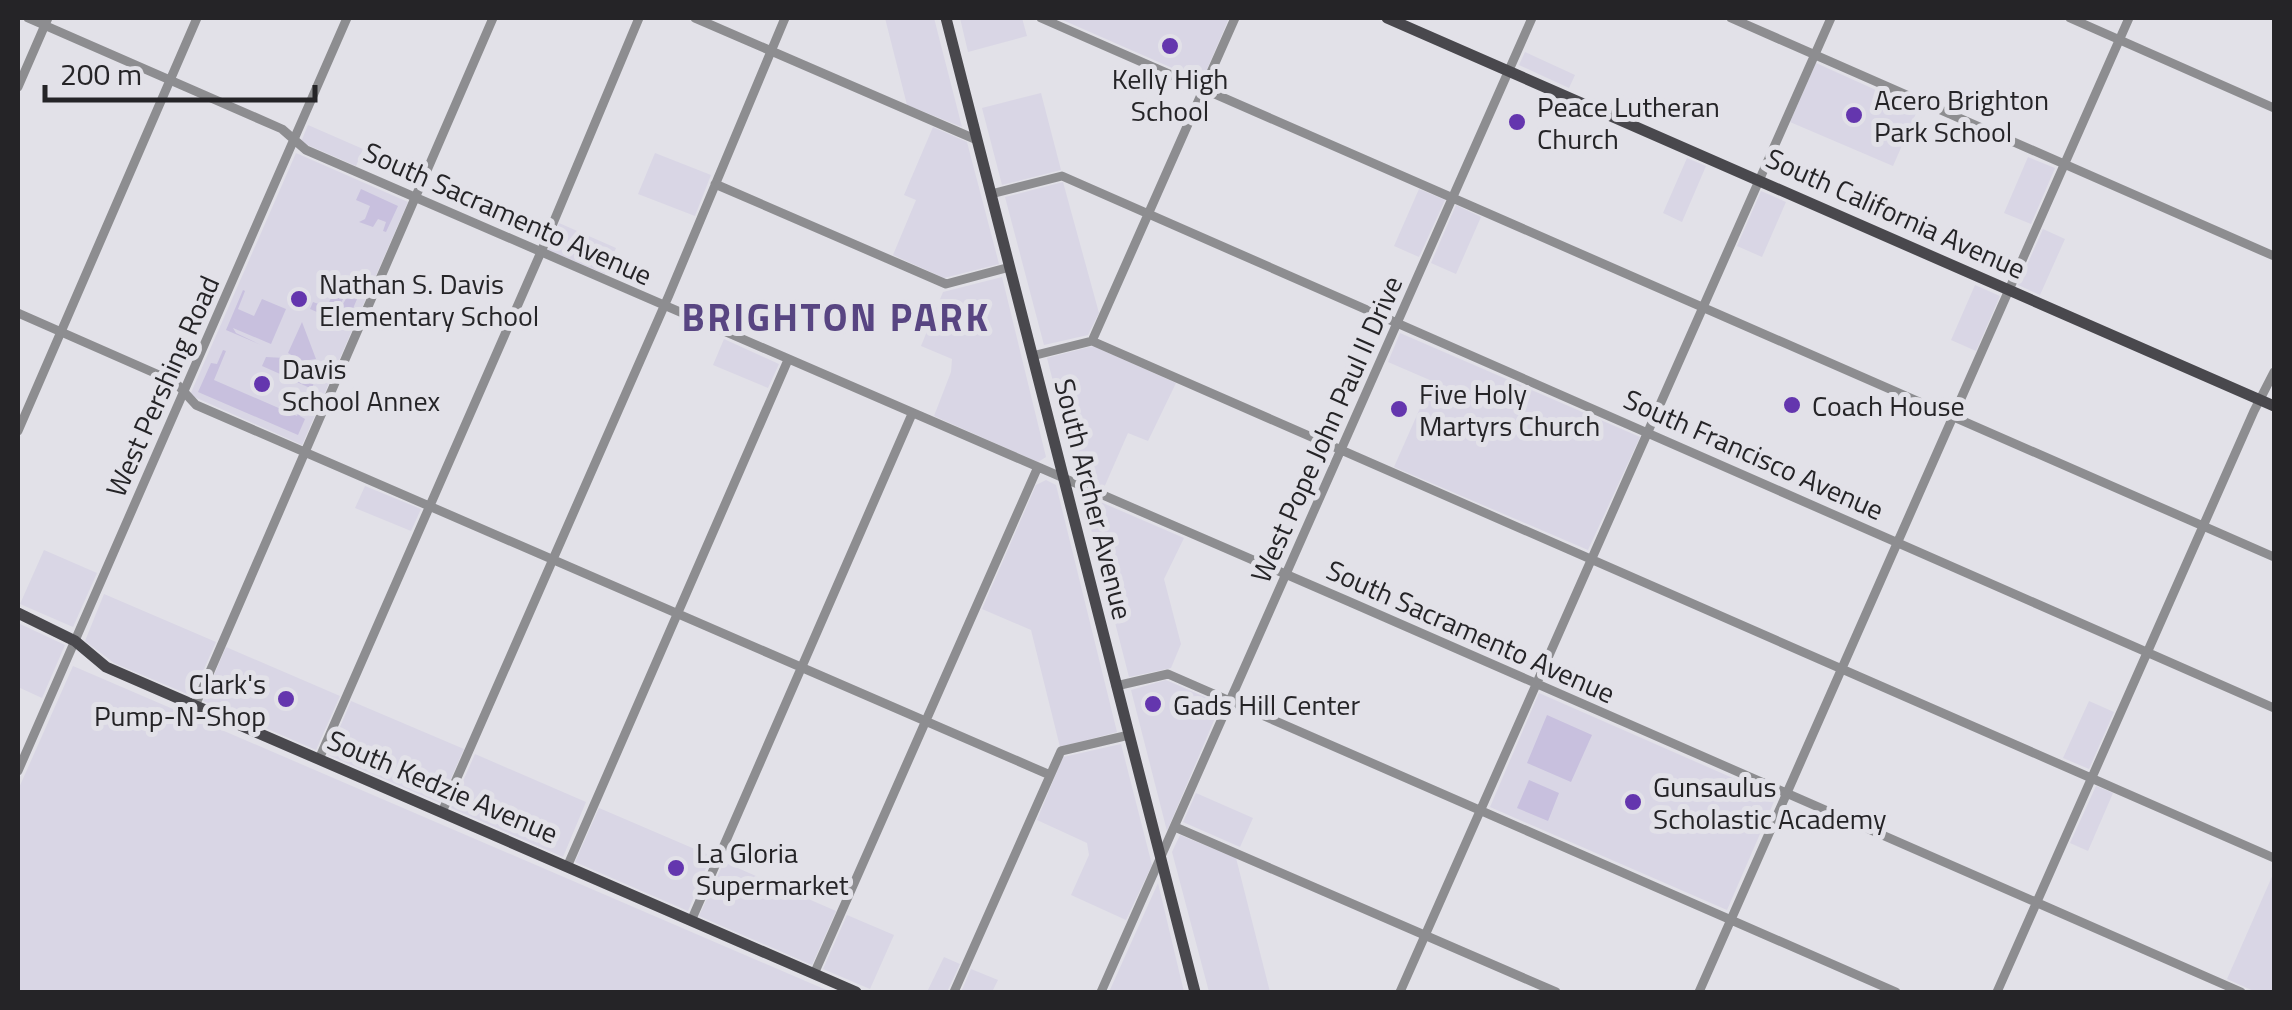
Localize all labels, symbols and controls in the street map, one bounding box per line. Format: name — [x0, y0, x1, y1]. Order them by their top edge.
marker: Kelly High School — [1159, 35, 1181, 57]
scale bar — [45, 40, 315, 102]
text: 200 m — [60, 51, 142, 97]
place label: Kelly High School — [1112, 57, 1228, 132]
place label: Acero Brighton Park School — [1874, 78, 2049, 153]
place label: Peace Lutheran Church — [1537, 85, 1720, 160]
marker: Acero Brighton Park School — [1843, 104, 1865, 126]
marker: Peace Lutheran Church — [1506, 111, 1528, 133]
street label: South Sacramento Avenue — [357, 130, 659, 296]
street label: South California Avenue — [1759, 136, 2033, 290]
place label: Nathan S. Davis Elementary School — [319, 262, 539, 337]
street label: West Pershing Road — [94, 268, 230, 504]
street label: West Pope John Paul II Drive — [1239, 269, 1413, 589]
marker: Nathan S. Davis Elementary School — [288, 288, 310, 310]
district label: BRIGHTON PARK — [682, 288, 990, 346]
place label: Davis School Annex — [282, 347, 440, 422]
place label: Five Holy Martyrs Church — [1419, 372, 1600, 447]
marker: Davis School Annex — [251, 373, 273, 395]
street label: South Archer Avenue — [1043, 374, 1145, 624]
street label: South Francisco Avenue — [1617, 377, 1891, 531]
place label: Coach House — [1812, 384, 1965, 427]
marker: Coach House — [1781, 394, 1803, 416]
marker: Five Holy Martyrs Church — [1388, 398, 1410, 420]
street label: South Sacramento Avenue — [1320, 548, 1622, 714]
place label: Clark's Pump-N-Shop — [94, 662, 266, 737]
place label: Gads Hill Center — [1173, 683, 1360, 726]
marker: Clark's Pump-N-Shop — [275, 688, 297, 710]
marker: Gads Hill Center — [1142, 693, 1164, 715]
street label: South Kedzie Avenue — [321, 718, 565, 854]
place label: Gunsaulus Scholastic Academy — [1653, 765, 1887, 840]
marker: Gunsaulus Scholastic Academy — [1622, 791, 1644, 813]
place label: La Gloria Supermarket — [696, 831, 849, 906]
marker: La Gloria Supermarket — [665, 857, 687, 879]

